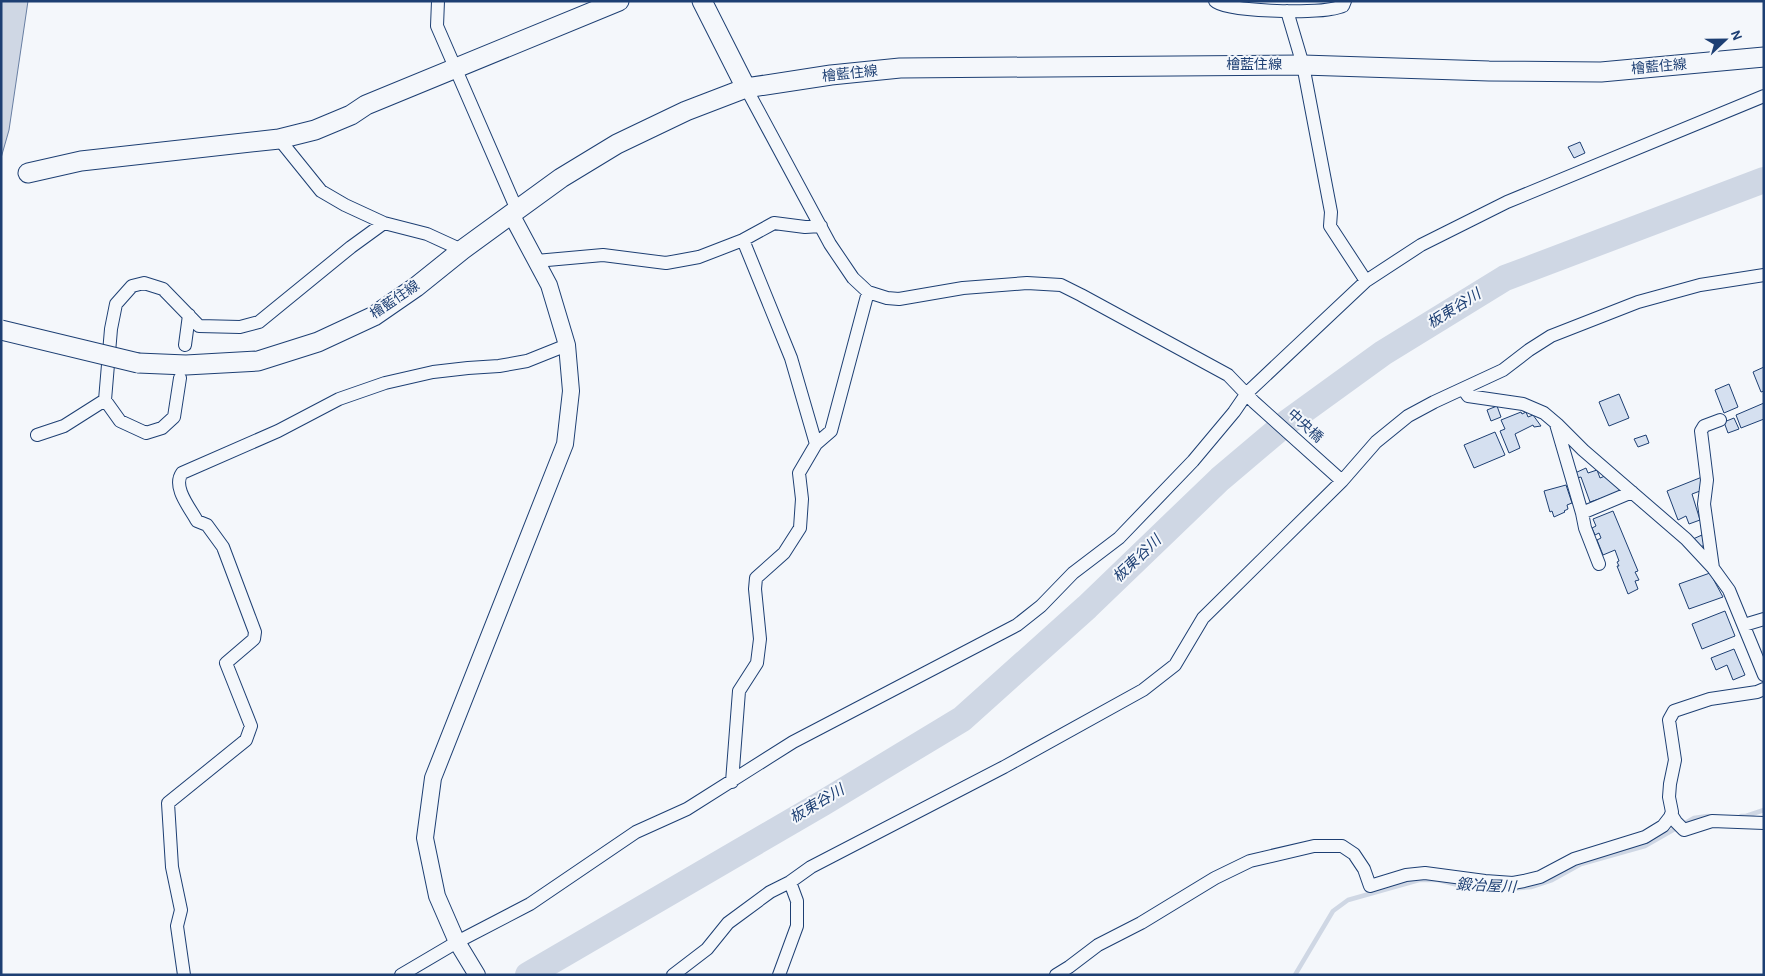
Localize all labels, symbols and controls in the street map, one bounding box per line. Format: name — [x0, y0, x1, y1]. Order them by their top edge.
north arrow — [1700, 15, 1750, 65]
text: N — [1728, 28, 1744, 43]
street label: 檜藍住線 — [1226, 56, 1282, 72]
street label: 檜藍住線 — [1630, 56, 1688, 76]
street label: 檜藍住線 — [821, 62, 879, 84]
street label: 檜藍住線 — [367, 277, 422, 321]
water label: 板東谷川 — [1424, 285, 1485, 331]
street label: 中央橋 — [1285, 406, 1326, 445]
water label: 板東谷川 — [1110, 531, 1165, 585]
water label: 板東谷川 — [787, 780, 848, 826]
water label: 鍛冶屋川 — [1456, 876, 1518, 895]

